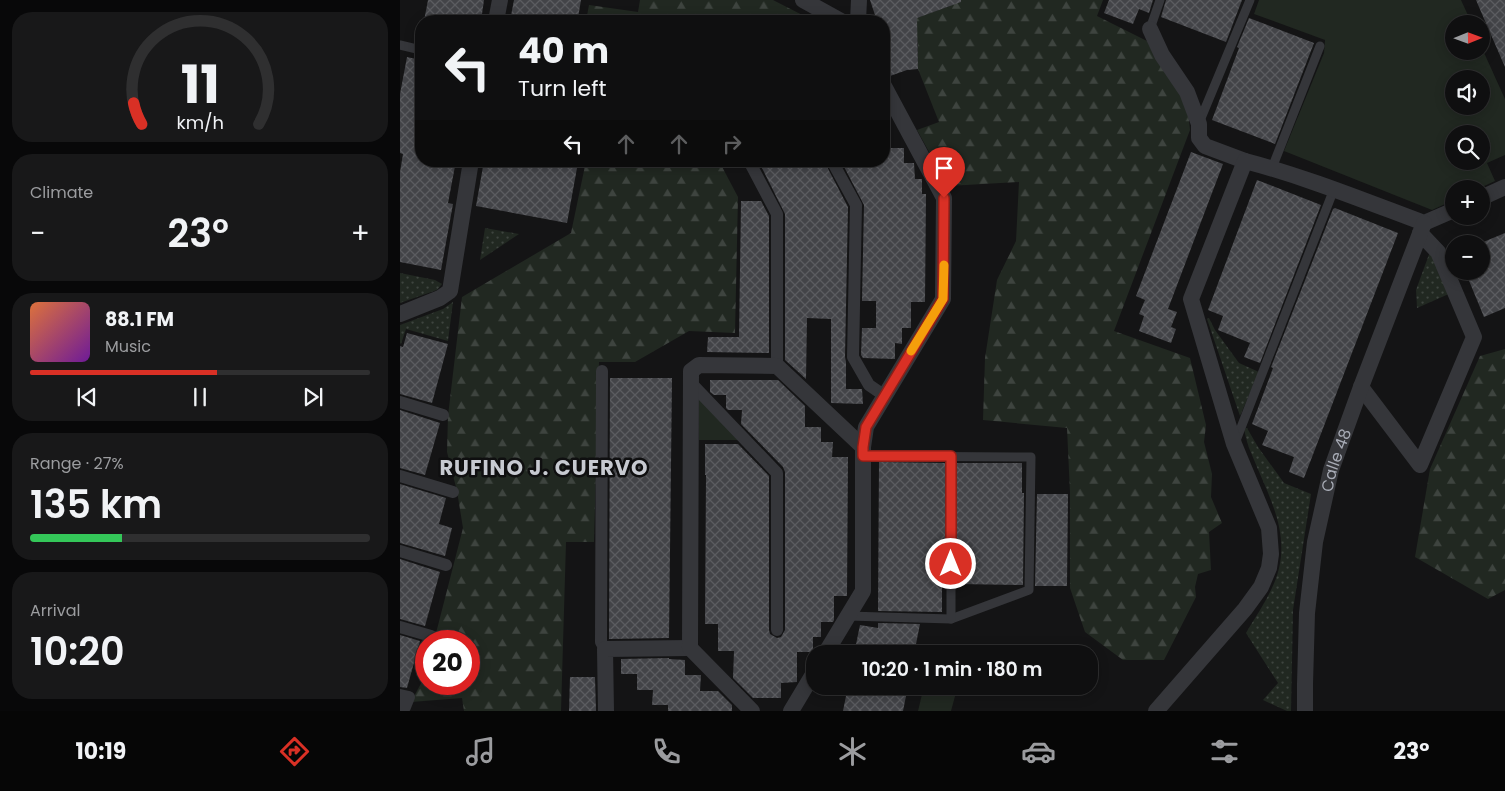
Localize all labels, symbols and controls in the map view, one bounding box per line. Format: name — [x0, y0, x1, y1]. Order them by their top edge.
north arrow — [1445, 15, 1490, 60]
map controls — [1445, 15, 1490, 280]
text: 40 m — [518, 26, 609, 75]
icon: left — [435, 35, 500, 100]
text: 11 — [180, 48, 220, 121]
button: sound — [1445, 70, 1490, 115]
text: Turn left — [518, 73, 606, 104]
text: km/h — [176, 110, 224, 135]
button: search — [1445, 125, 1490, 170]
icon: left — [559, 130, 587, 158]
icon: ahead — [612, 130, 640, 158]
icon: ahead — [665, 130, 693, 158]
icon: right — [718, 130, 746, 158]
pin — [923, 147, 965, 198]
icon: arrive — [930, 154, 958, 182]
button: + — [1445, 180, 1490, 225]
text: Climate — [30, 181, 93, 204]
text: 23° — [167, 207, 229, 260]
text: − — [30, 214, 45, 253]
text: + — [351, 214, 370, 253]
button: − — [1445, 235, 1490, 280]
text: 88.1 FM — [105, 306, 174, 333]
text: Music — [105, 335, 151, 358]
icon: previous — [73, 383, 101, 411]
icon: pause — [186, 383, 214, 411]
icon: next — [299, 383, 327, 411]
street label: Calle 48 — [1315, 425, 1357, 494]
text: Range · 27% — [30, 452, 124, 475]
district label: RUFINO J. CUERVO — [439, 453, 649, 482]
text: 135 km — [30, 478, 162, 531]
position arrow — [924, 537, 976, 589]
text: Arrival — [30, 599, 80, 622]
text: 10:20 — [30, 625, 125, 678]
speed limit sign: 20 — [415, 630, 480, 695]
text: 10:20 · 1 min · 180 m — [862, 656, 1042, 683]
icon: directions — [277, 734, 312, 769]
icon: music — [463, 734, 498, 769]
icon: phone — [649, 734, 684, 769]
icon: climate — [835, 734, 870, 769]
icon: car — [1021, 734, 1056, 769]
icon: filters — [1207, 734, 1242, 769]
text: 10:19 — [76, 736, 126, 767]
text: 23° — [1393, 736, 1429, 767]

